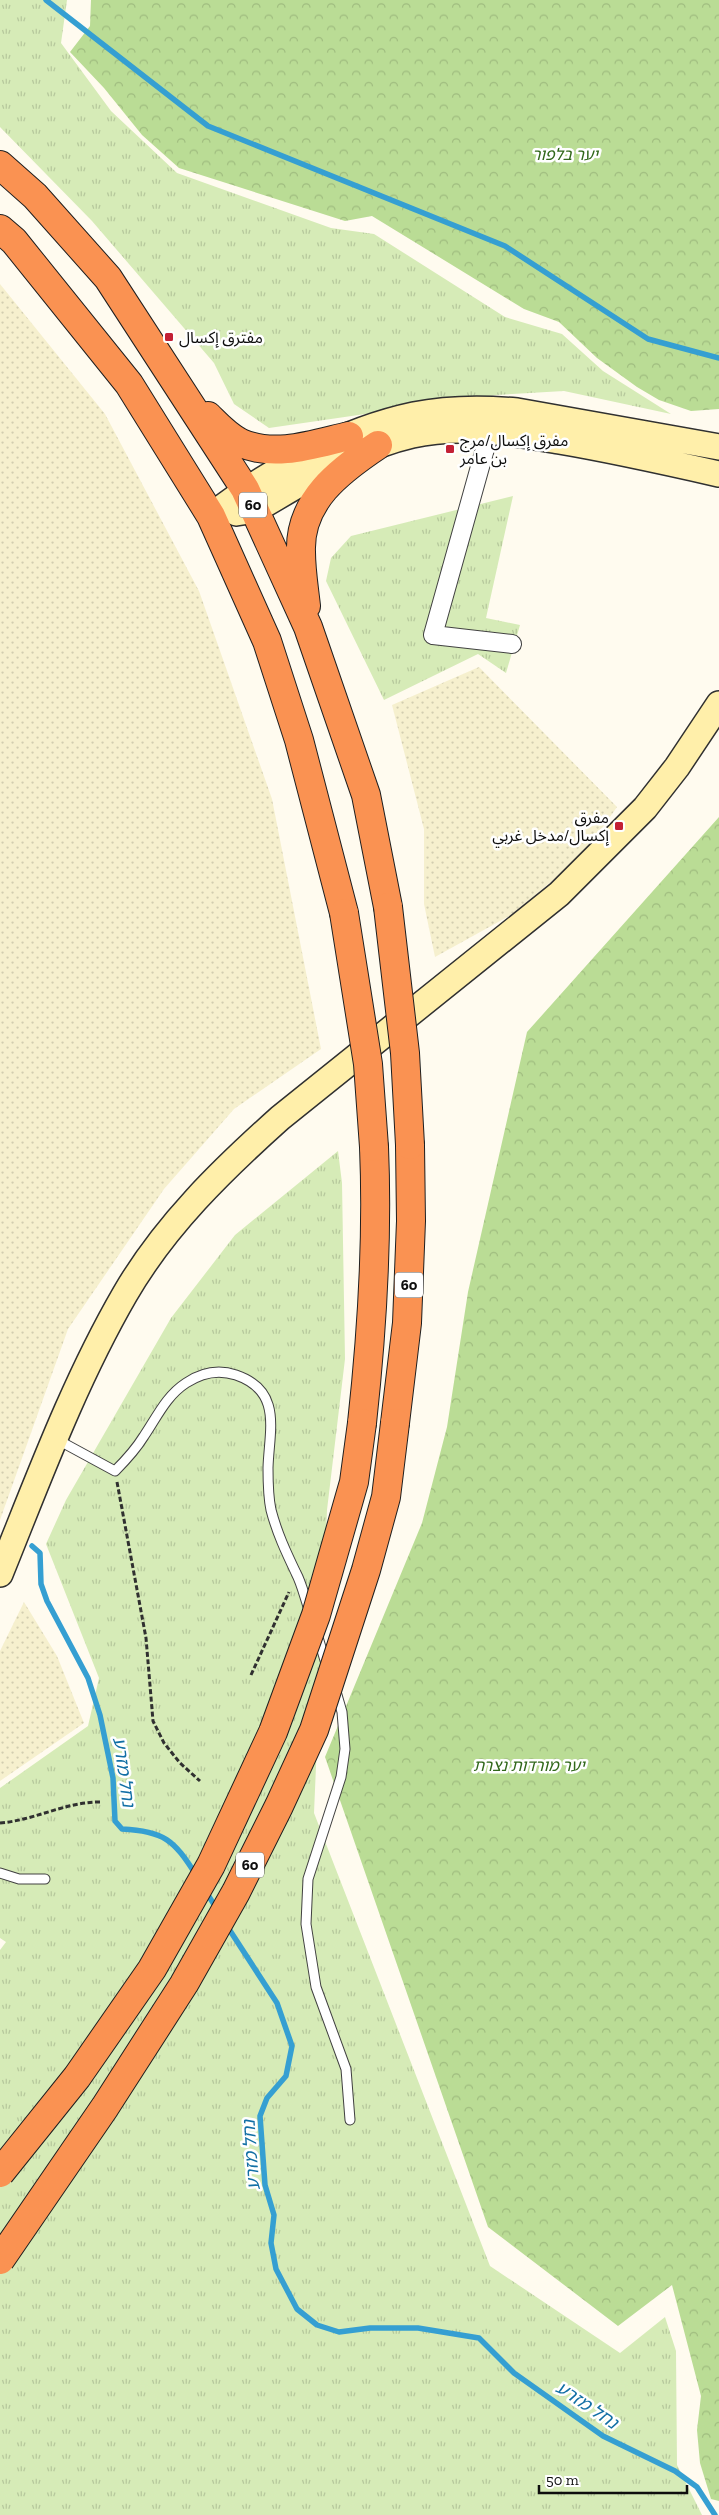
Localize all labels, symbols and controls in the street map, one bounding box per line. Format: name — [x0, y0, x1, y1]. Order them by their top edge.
park label: יער בלפור — [532, 145, 599, 164]
place label: مفترق إكسال — [179, 328, 263, 348]
marker: مفترق إكسال — [163, 331, 175, 343]
place label: مفرق إكسال/مرج بن عامر — [459, 431, 568, 468]
marker: مفرق إكسال/مرج بن عامر — [444, 443, 456, 455]
road number: 60 — [239, 492, 267, 518]
place label: مفرق إكسال/مدخل غربي — [492, 808, 610, 847]
marker: مفرق إكسال/مدخل غربي — [613, 820, 625, 832]
road number: 60 — [395, 1272, 423, 1298]
water label: נחל מזרע — [108, 1736, 140, 1809]
park label: יער מורדות נצרת — [473, 1756, 586, 1775]
road number: 60 — [236, 1852, 264, 1878]
water label: נחל מזרע — [238, 2118, 264, 2191]
water label: נחל מזרע — [552, 2376, 623, 2434]
scale bar — [539, 2462, 686, 2494]
text: 50 m — [546, 2471, 579, 2489]

